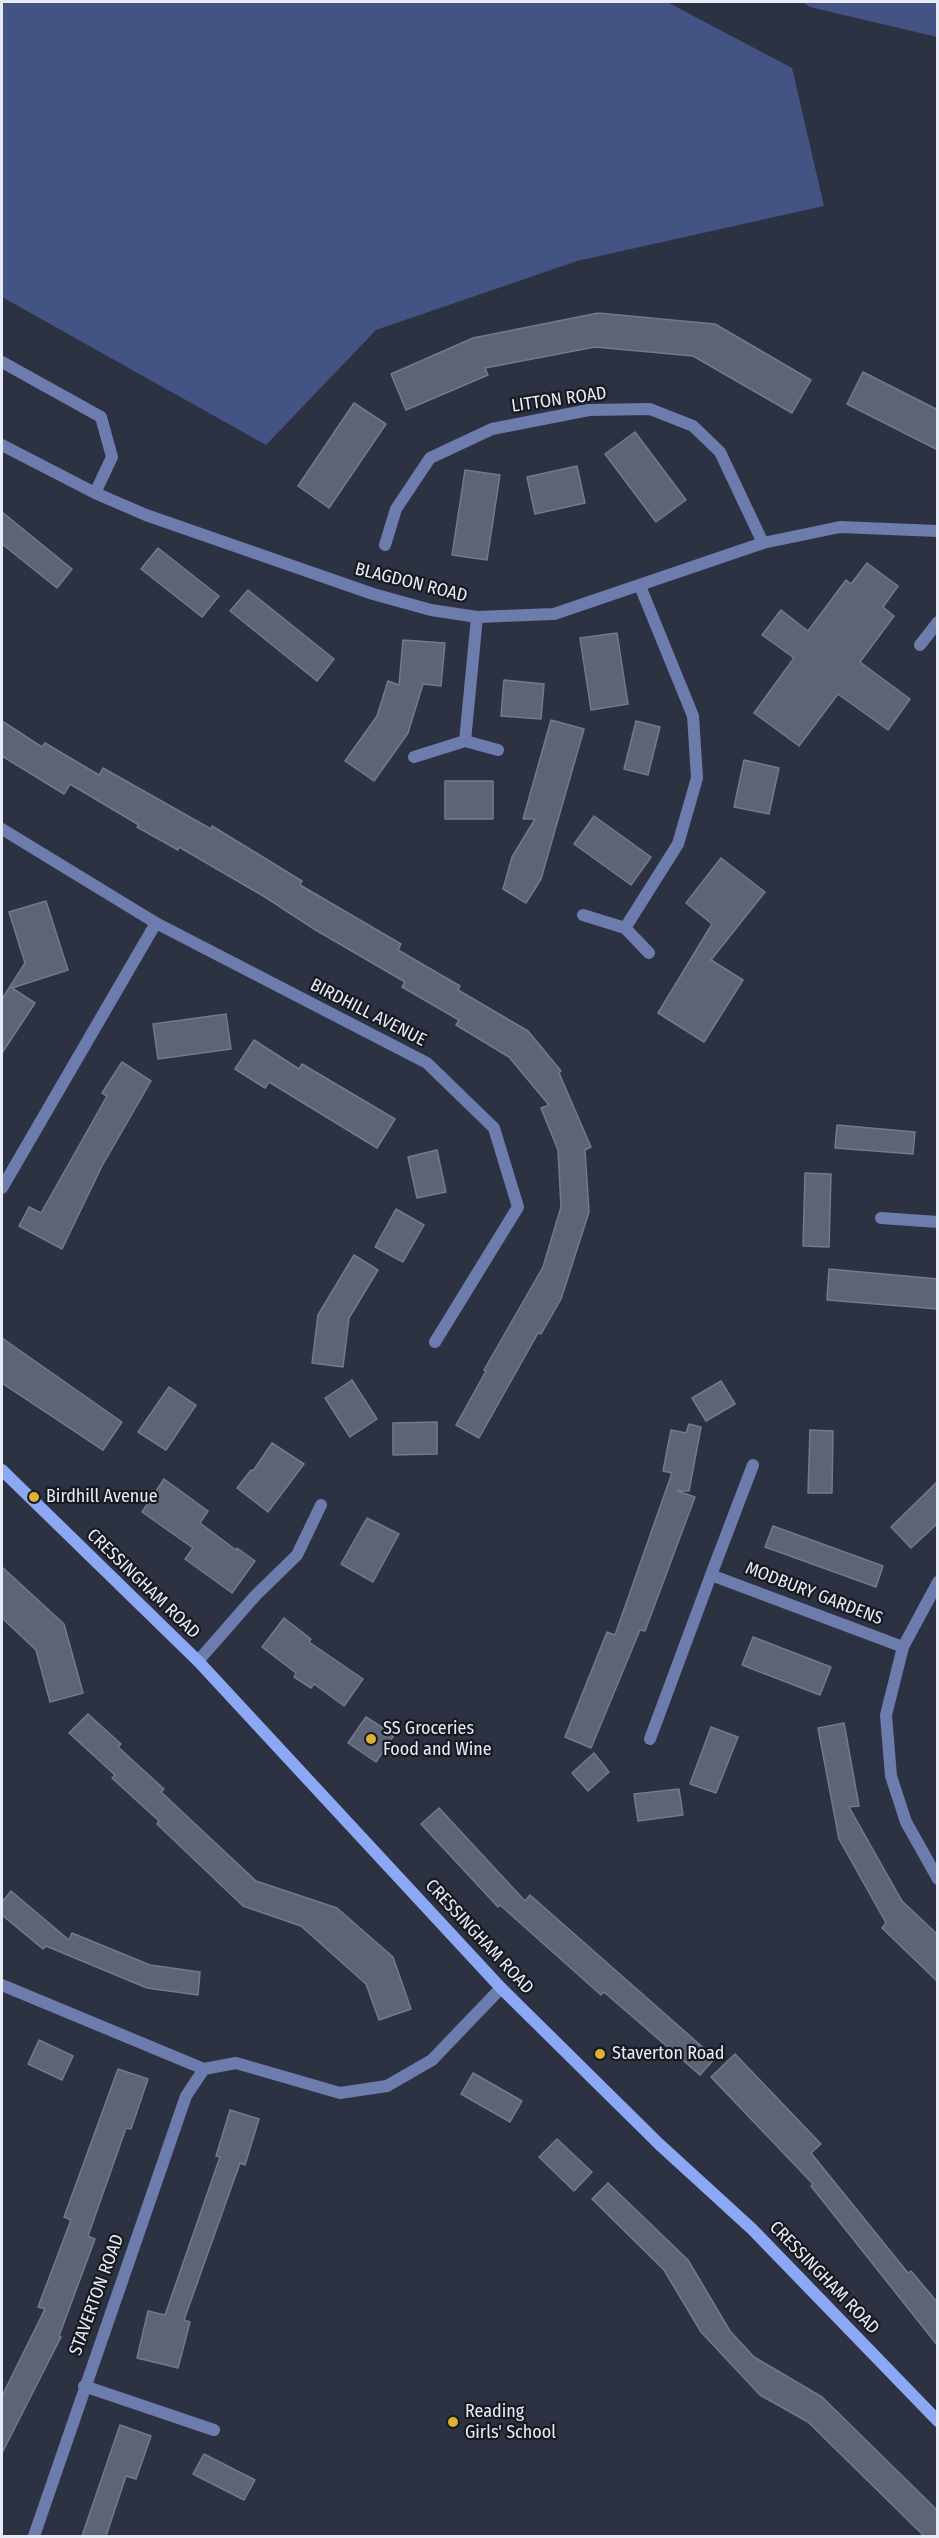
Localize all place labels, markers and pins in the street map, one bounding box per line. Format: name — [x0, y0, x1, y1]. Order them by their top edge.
place label: Birdhill Avenue — [46, 1486, 158, 1508]
marker: Birdhill Avenue — [27, 1490, 41, 1504]
place label: SS Groceries Food and Wine — [383, 1718, 492, 1760]
marker: SS Groceries Food and Wine — [364, 1732, 378, 1746]
place label: Staverton Road — [612, 2043, 724, 2065]
marker: Staverton Road — [593, 2047, 607, 2061]
place label: Reading Girls' School — [465, 2401, 556, 2444]
marker: Reading Girls' School — [446, 2415, 460, 2429]

